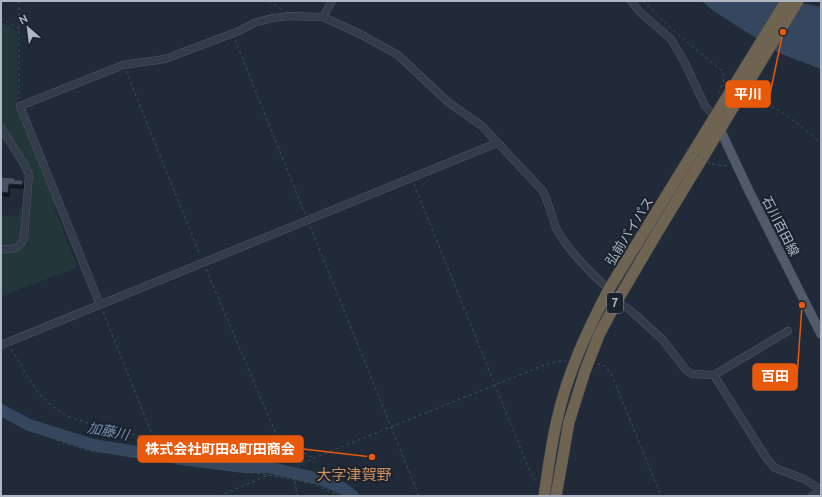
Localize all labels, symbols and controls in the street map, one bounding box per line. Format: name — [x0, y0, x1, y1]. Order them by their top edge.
north arrow — [8, 8, 48, 48]
text: N — [17, 12, 30, 26]
callout: 平川 — [726, 81, 770, 107]
text: 平川 — [734, 86, 762, 102]
street label: 弘前バイパス — [602, 194, 656, 268]
street label: 石川百田線 — [760, 194, 802, 258]
road number: 7 — [607, 293, 623, 313]
callout: 百田 — [753, 364, 797, 390]
text: 百田 — [761, 368, 789, 384]
water label: 加藤川 — [86, 419, 132, 443]
callout: 株式会社町田&町田商会 — [138, 436, 303, 462]
text: 株式会社町田&町田商会 — [145, 441, 295, 457]
district label: 大字津賀野 — [316, 466, 392, 483]

